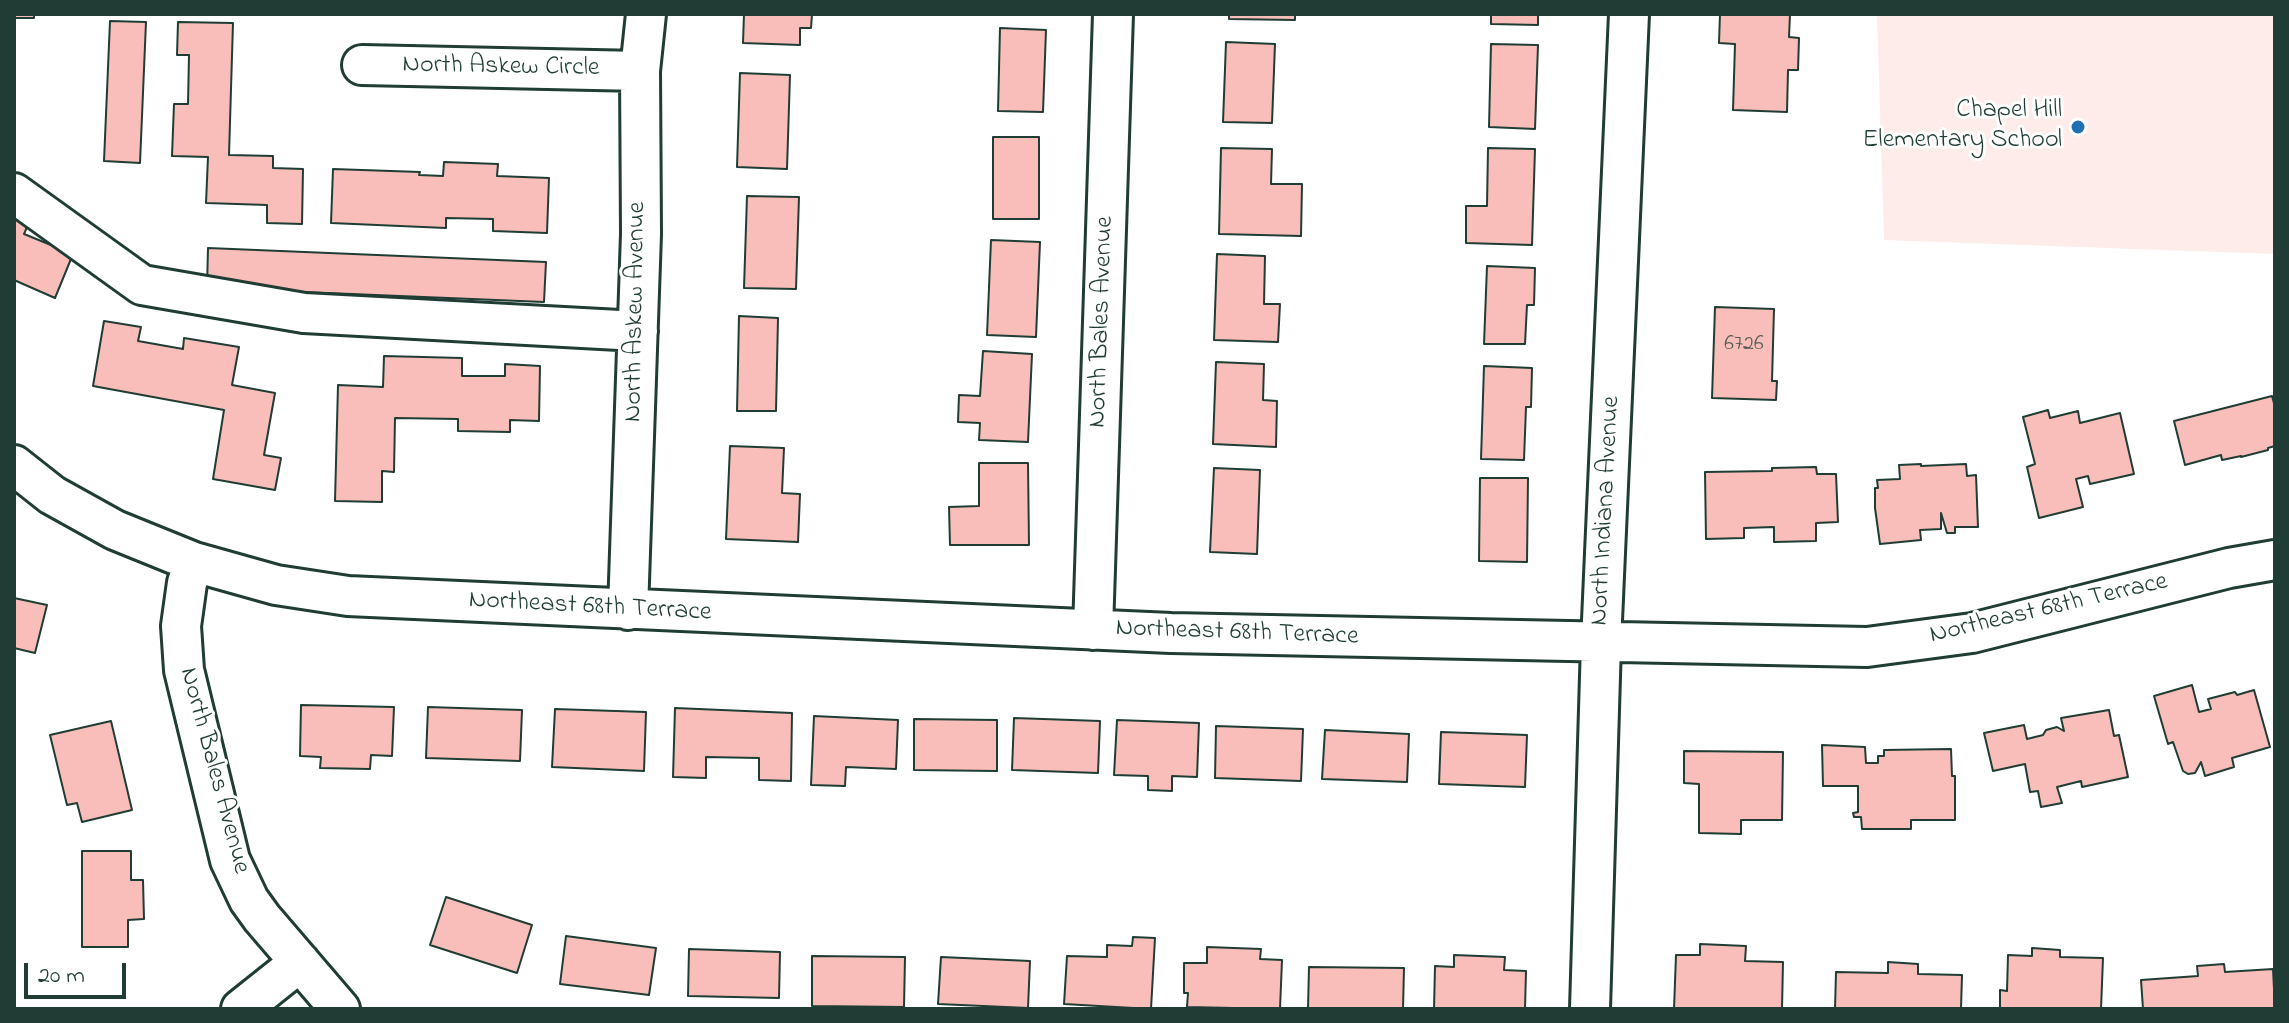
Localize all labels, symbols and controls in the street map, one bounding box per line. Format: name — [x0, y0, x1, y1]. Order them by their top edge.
street label: North Askew Circle — [402, 51, 600, 85]
place label: Chapel Hill Elementary School — [1863, 96, 2062, 158]
marker: Chapel Hill Elementary School — [2069, 118, 2087, 136]
street label: North Askew Avenue — [619, 202, 655, 422]
street label: North Bales Avenue — [1084, 216, 1122, 428]
house number: 6726 — [1724, 332, 1764, 358]
street label: North Indiana Avenue — [1585, 395, 1629, 627]
street label: Northeast 68th Terrace — [1927, 567, 2171, 653]
street label: Northeast 68th Terrace — [468, 586, 712, 630]
street label: Northeast 68th Terrace — [1115, 614, 1359, 654]
street label: North Bales Avenue — [171, 665, 255, 877]
scale bar — [28, 947, 130, 997]
text: 20 m — [38, 959, 85, 994]

